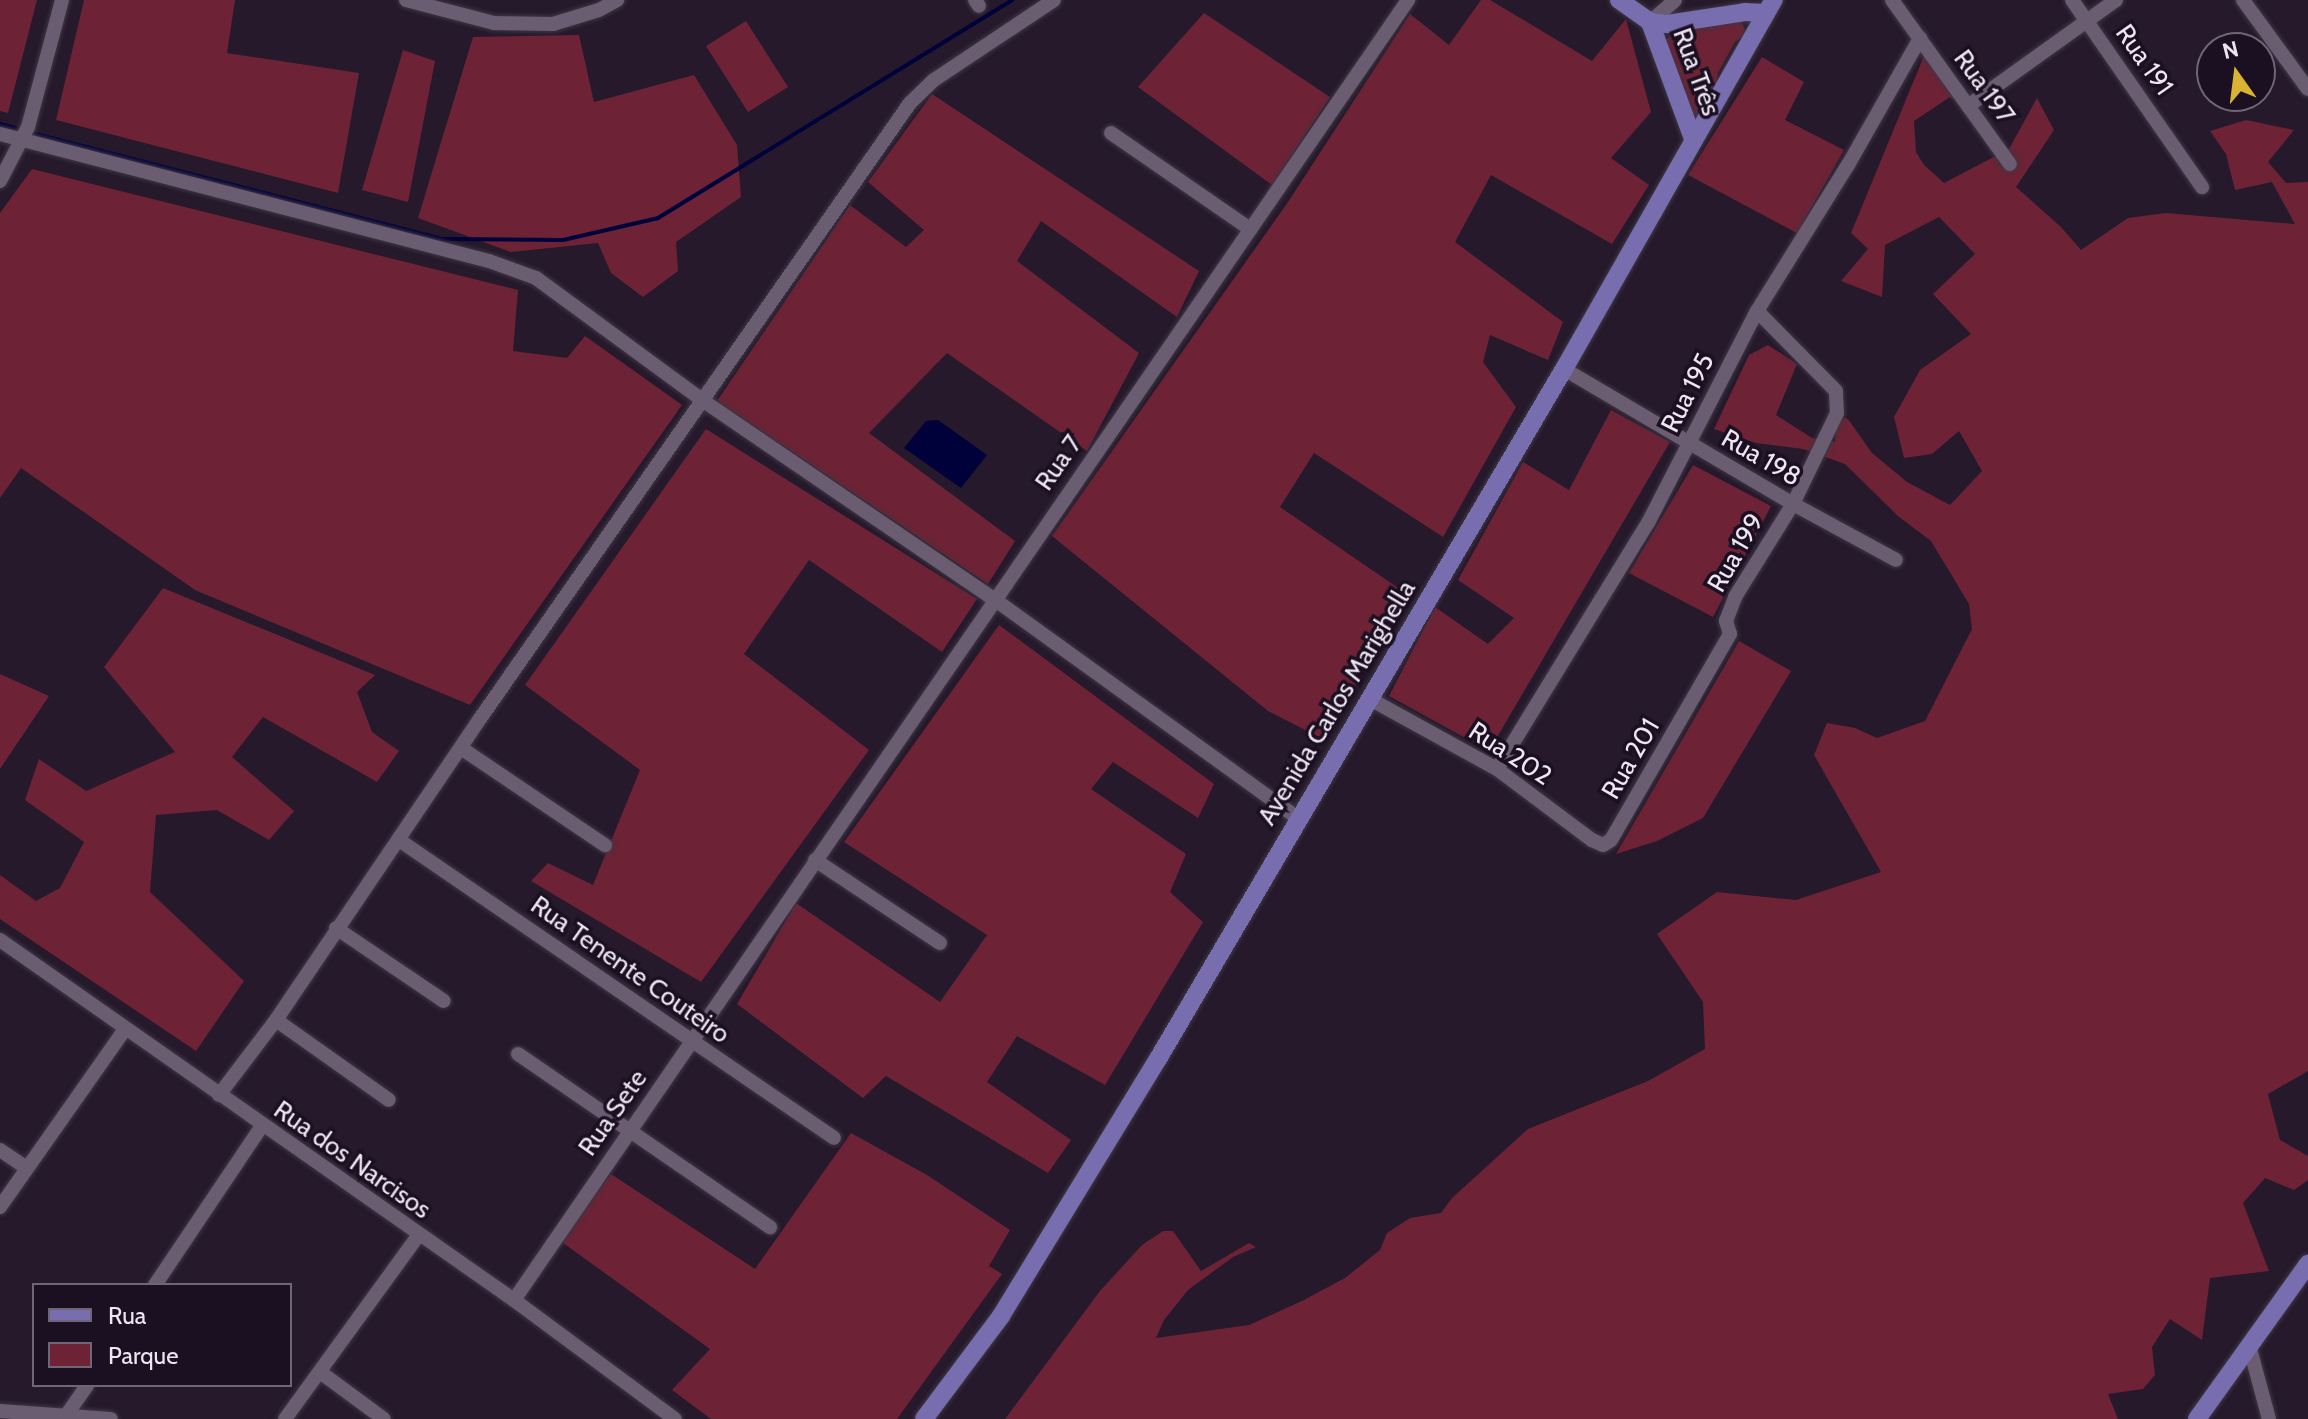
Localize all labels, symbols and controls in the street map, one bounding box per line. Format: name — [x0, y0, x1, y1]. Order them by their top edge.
street label: Rua 191 — [2109, 19, 2179, 101]
street label: Rua Três — [1666, 24, 1726, 120]
north arrow — [2196, 32, 2276, 112]
text: N — [2220, 35, 2241, 65]
street label: Rua 197 — [1947, 44, 2021, 130]
street label: Rua 195 — [1655, 348, 1721, 438]
street label: Rua 198 — [1716, 423, 1806, 493]
street label: Rua 7 — [1029, 429, 1089, 497]
street label: Rua 199 — [1701, 508, 1771, 598]
street label: Avenida Carlos Marighella — [1252, 575, 1422, 831]
street label: Rua 201 — [1596, 713, 1666, 805]
street label: Rua 202 — [1463, 716, 1557, 792]
street label: Rua Tenente Couteiro — [525, 890, 735, 1050]
street label: Rua Sete — [572, 1064, 654, 1162]
street label: Rua dos Narcisos — [268, 1094, 436, 1226]
legend — [32, 1283, 292, 1387]
text: Rua — [108, 1301, 146, 1330]
text: Parque — [108, 1341, 178, 1370]

